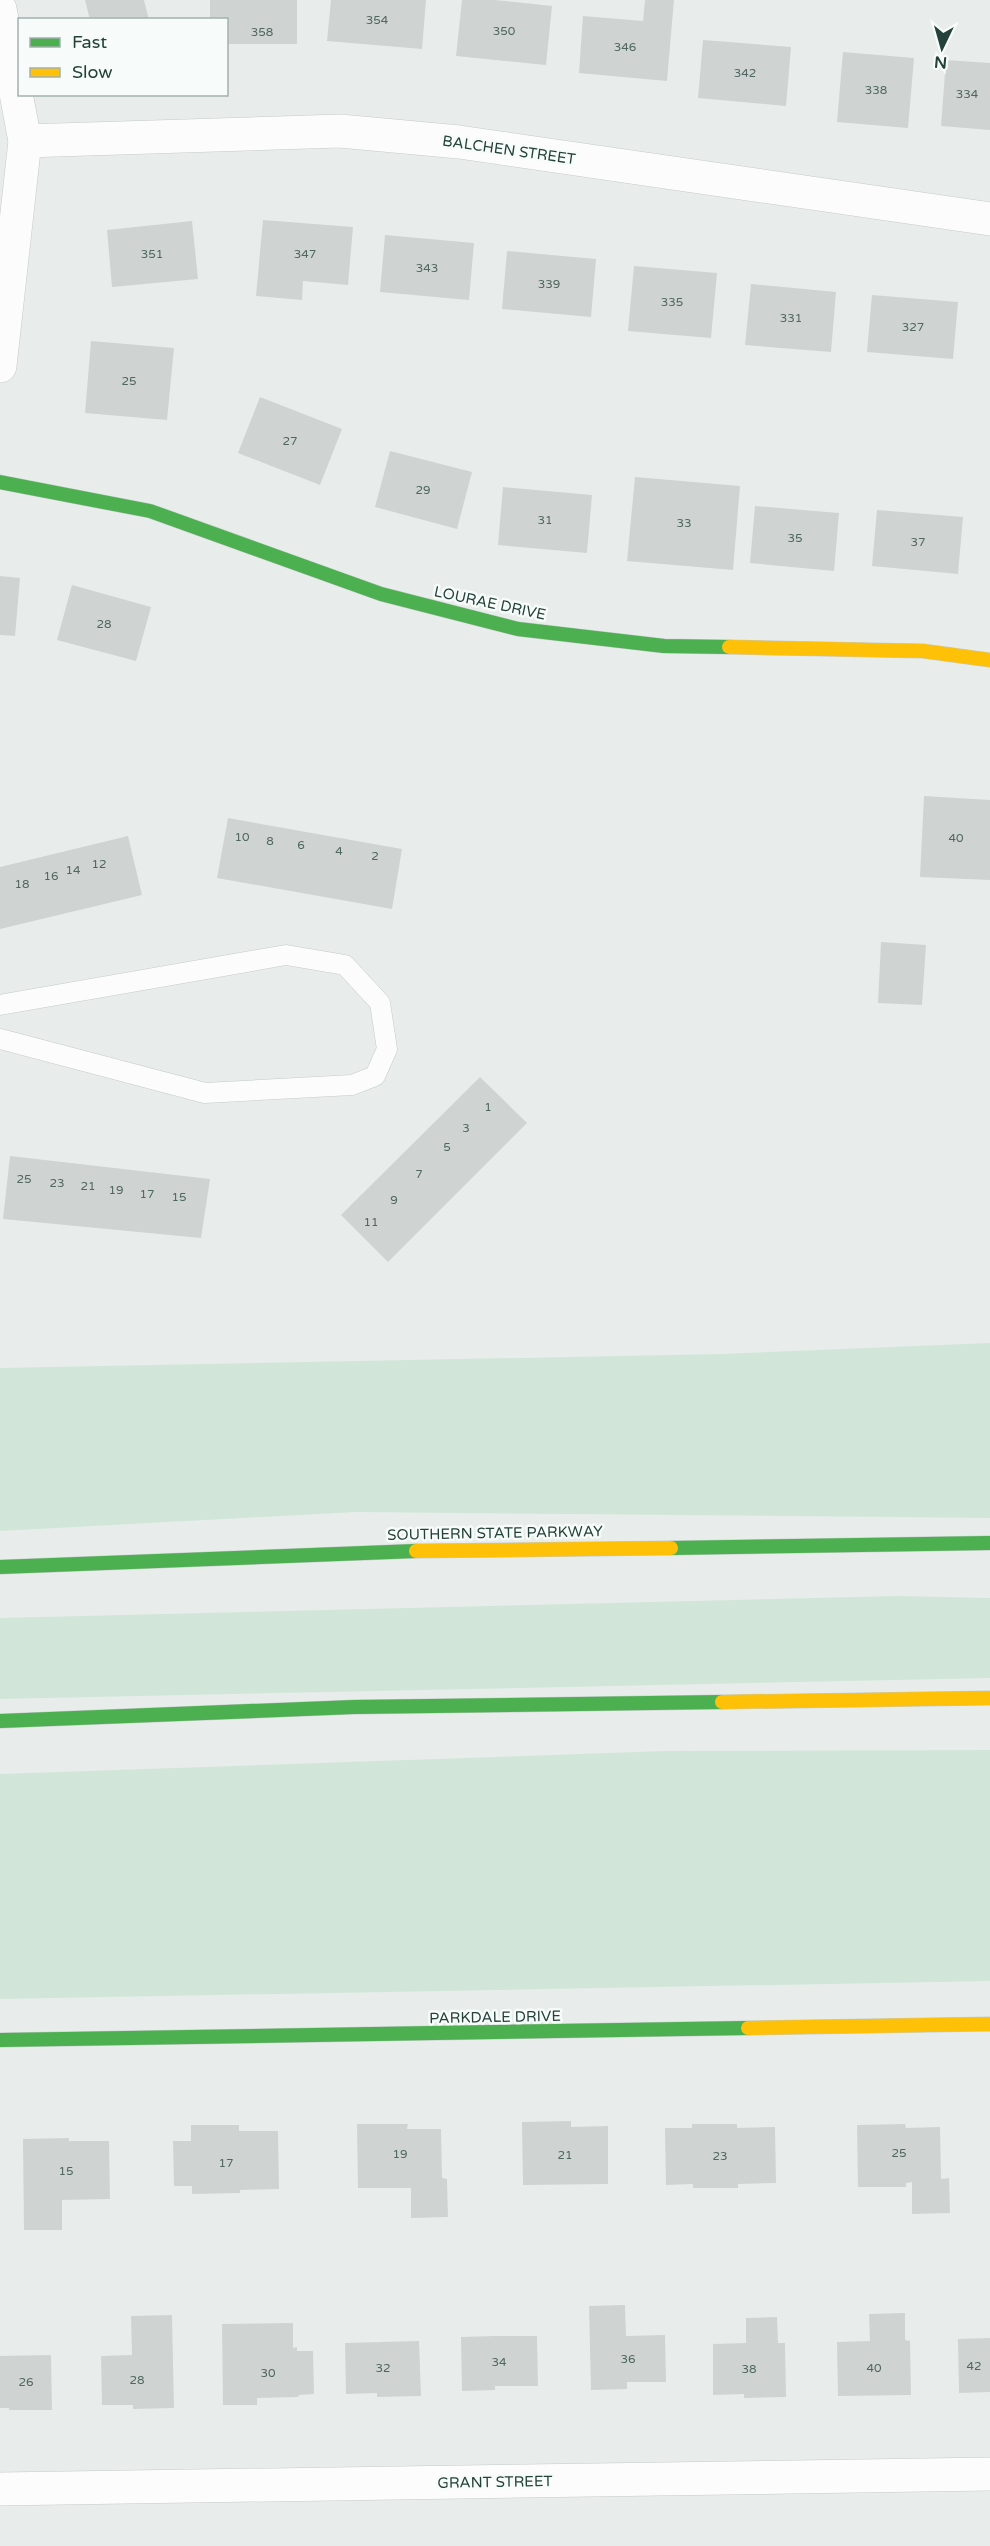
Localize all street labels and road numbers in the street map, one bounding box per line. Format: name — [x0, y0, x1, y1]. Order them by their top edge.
street label: BALCHEN STREET — [441, 132, 577, 168]
street label: LOURAE DRIVE — [433, 582, 547, 624]
street label: SOUTHERN STATE PARKWAY — [387, 1522, 603, 1544]
street label: PARKDALE DRIVE — [429, 2007, 561, 2027]
street label: GRANT STREET — [437, 2472, 553, 2492]

